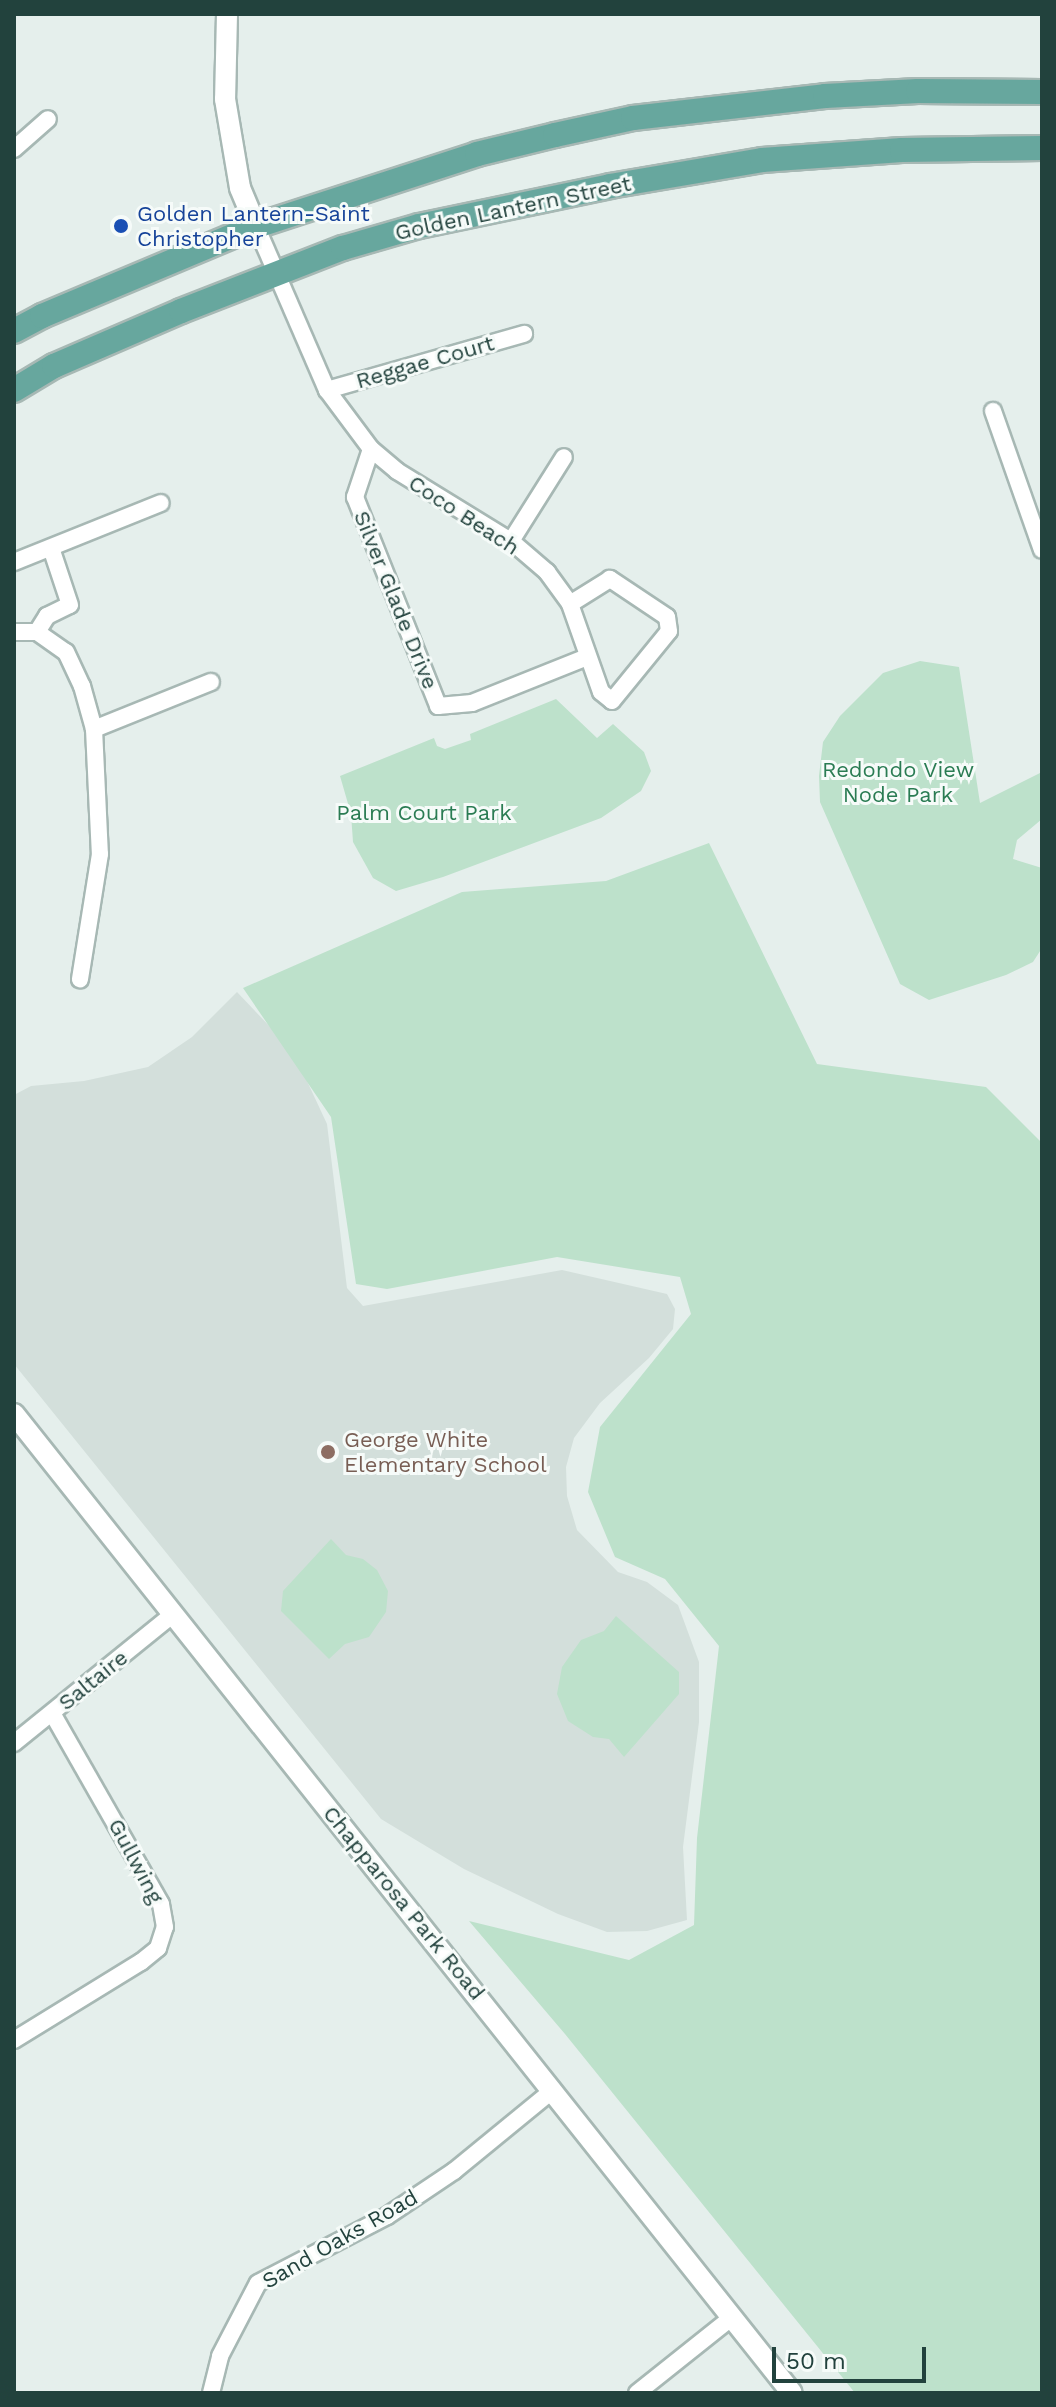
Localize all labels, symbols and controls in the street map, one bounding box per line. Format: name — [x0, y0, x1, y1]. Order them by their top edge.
street label: Golden Lantern Street — [393, 170, 633, 246]
place label: Golden Lantern-Saint Christopher — [137, 200, 370, 252]
marker: Golden Lantern-Saint Christopher — [112, 217, 130, 235]
street label: Reggae Court — [353, 330, 497, 394]
street label: Coco Beach — [404, 469, 524, 561]
street label: Silver Glade Drive — [348, 507, 444, 693]
park label: Redondo View Node Park — [822, 756, 974, 808]
park label: Palm Court Park — [336, 800, 512, 826]
place label: George White Elementary School — [344, 1426, 547, 1478]
marker: George White Elementary School — [319, 1443, 337, 1461]
street label: Saltaire — [53, 1644, 133, 1716]
street label: Chapparosa Park Road — [317, 1800, 491, 2006]
street label: Gullwing — [103, 1814, 169, 1908]
street label: Sand Oaks Road — [258, 2184, 422, 2294]
scale bar — [776, 2331, 930, 2381]
text: 50 m — [786, 2347, 846, 2375]

